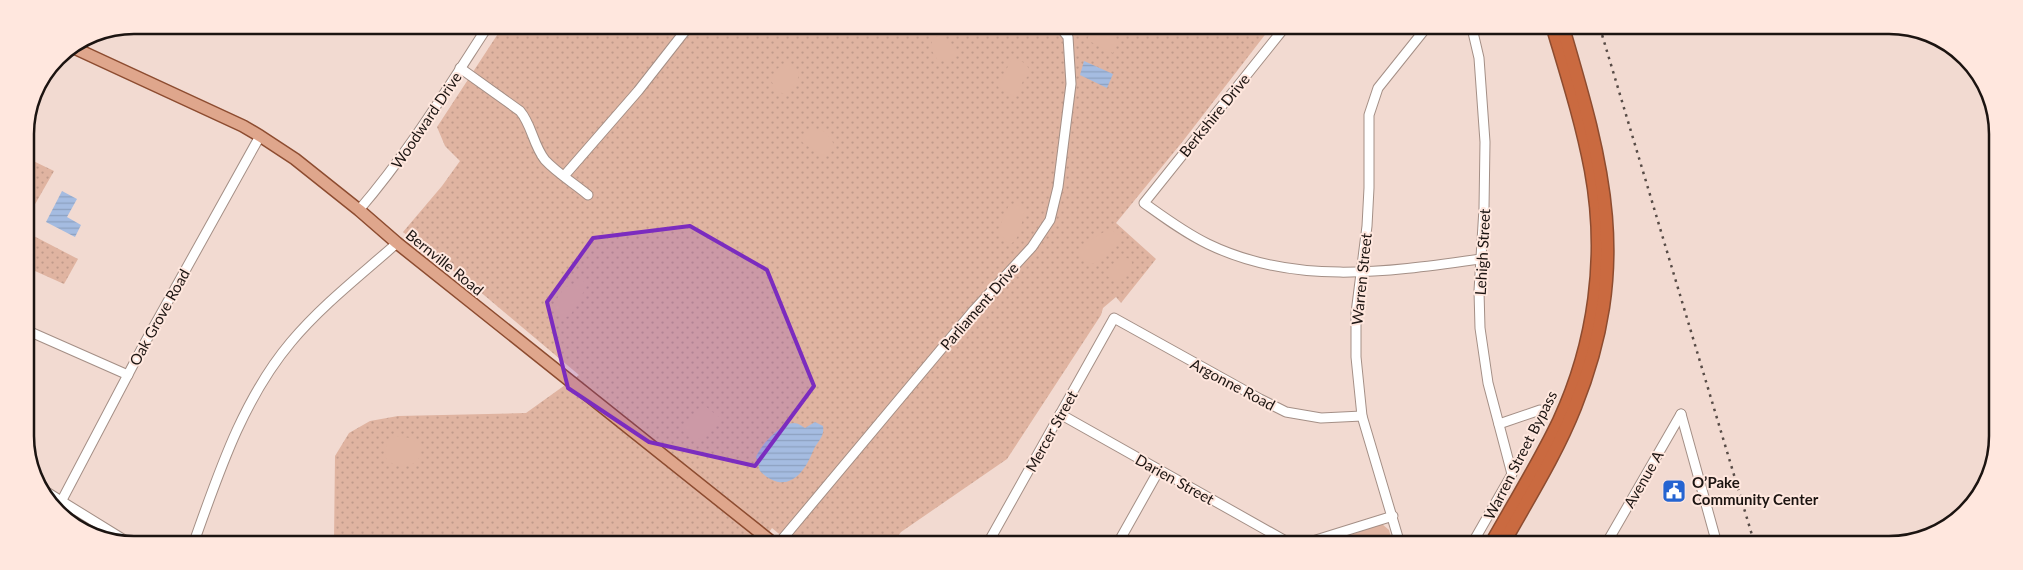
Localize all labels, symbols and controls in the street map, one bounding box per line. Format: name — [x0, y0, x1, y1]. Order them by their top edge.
street label: Woodward Drive — [387, 68, 465, 172]
street label: Berkshire Drive — [1175, 70, 1253, 160]
street label: Lehigh Street — [1471, 208, 1493, 296]
street label: Bernville Road — [403, 225, 487, 299]
street label: Warren Street — [1347, 232, 1375, 326]
street label: Parliament Drive — [936, 259, 1022, 353]
street label: Oak Grove Road — [125, 266, 193, 368]
street label: Argonne Road — [1188, 354, 1278, 414]
street label: Mercer Street — [1021, 387, 1081, 475]
street label: Warren Street Bypass — [1480, 388, 1560, 522]
street label: Avenue A — [1619, 446, 1667, 511]
street label: Darien Street — [1132, 450, 1218, 508]
place label: O’Pake Community Center — [1692, 473, 1819, 508]
public building icon: O’Pake Community Center — [1661, 478, 1687, 504]

